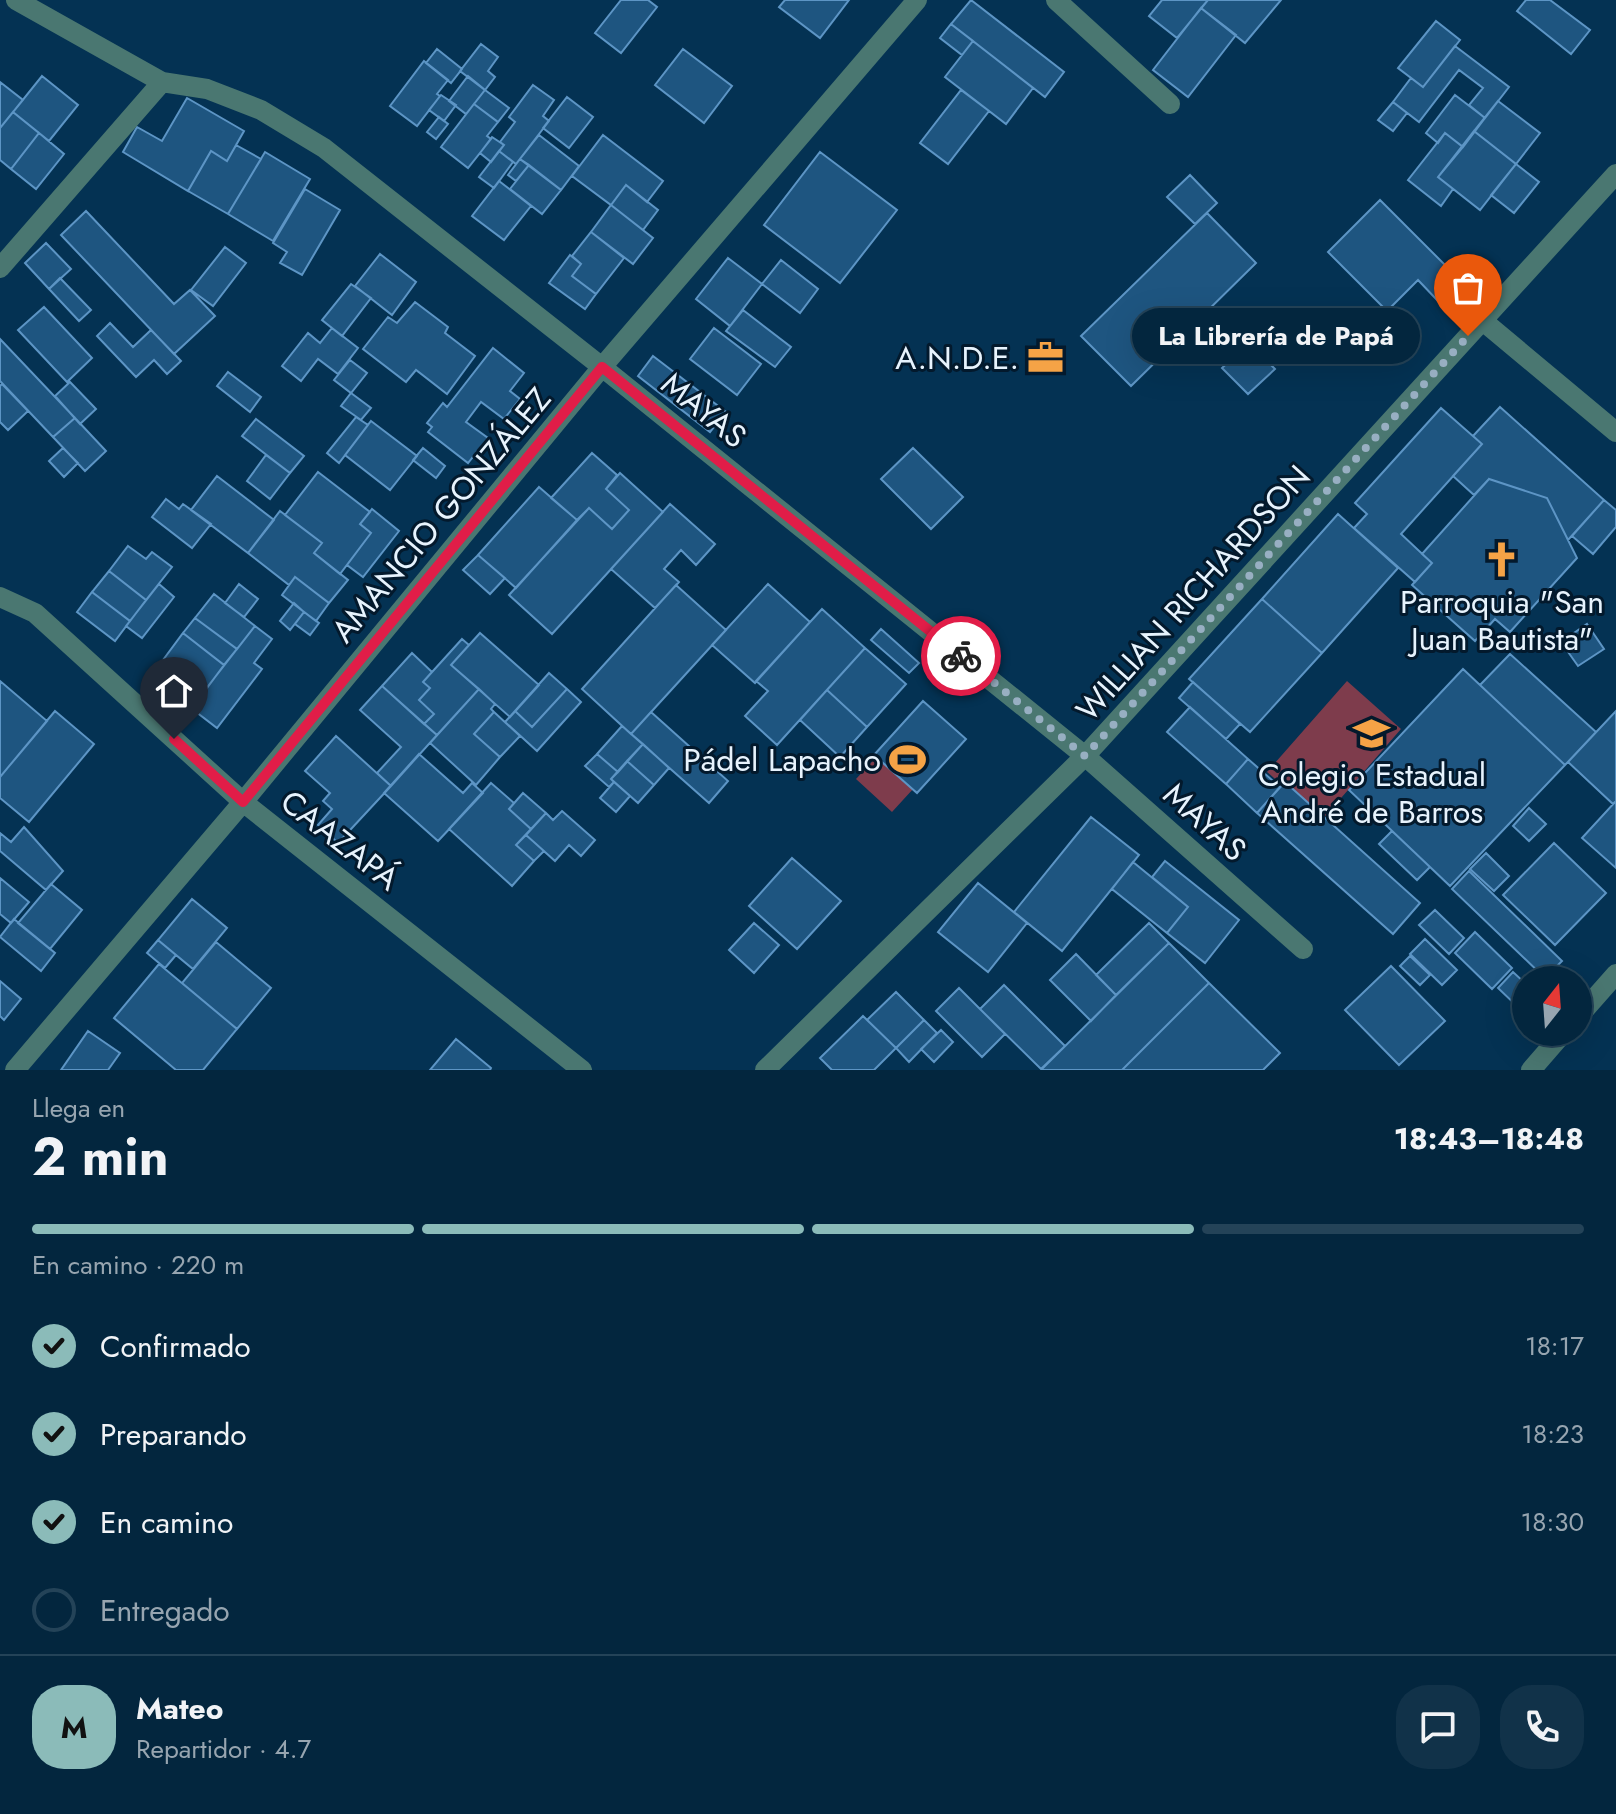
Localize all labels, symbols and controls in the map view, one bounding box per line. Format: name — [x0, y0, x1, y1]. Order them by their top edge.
pin — [1434, 254, 1502, 336]
icon: bag — [1446, 266, 1490, 310]
callout: La Librería de Papá — [1132, 308, 1420, 364]
text: La Librería de Papá — [1158, 317, 1394, 355]
place label: A.N.D.E. — [895, 335, 1019, 381]
office icon: A.N.D.E. — [1026, 339, 1064, 377]
street label: MAYAS — [651, 361, 757, 459]
street label: AMANCIO GONZÁLEZ — [320, 377, 562, 653]
street label: WILLIAN RICHARDSON — [1065, 455, 1321, 731]
church icon: Parroquia "San Juan Bautista" — [1483, 541, 1521, 579]
place label: Parroquia "San Juan Bautista" — [1400, 579, 1604, 662]
courier — [921, 616, 1001, 696]
icon: bike — [939, 634, 983, 678]
pin — [140, 657, 208, 739]
icon: home — [152, 669, 196, 713]
school or university icon: Colegio Estadual André de Barros — [1353, 714, 1391, 752]
place label: Pádel Lapacho — [683, 737, 881, 783]
sports icon: Pádel Lapacho — [888, 741, 926, 779]
place label: Colegio Estadual André de Barros — [1258, 752, 1486, 835]
street label: MAYAS — [1153, 772, 1257, 872]
street label: CAAZAPÁ — [271, 779, 409, 901]
north arrow — [1512, 966, 1592, 1046]
map controls — [1512, 966, 1592, 1046]
text: Llega en — [32, 1089, 125, 1127]
text: 18:43–18:48 — [1394, 1117, 1584, 1160]
text: 2 min — [32, 1119, 169, 1195]
text: En camino · 220 m — [32, 1246, 244, 1284]
icon: check — [32, 1324, 76, 1368]
text: Confirmado — [100, 1325, 251, 1368]
text: 18:17 — [1525, 1327, 1584, 1365]
icon: check — [32, 1412, 76, 1456]
text: Preparando — [100, 1413, 247, 1456]
text: 18:23 — [1521, 1415, 1584, 1453]
icon: check — [32, 1500, 76, 1544]
text: En camino — [100, 1501, 233, 1544]
text: 18:30 — [1521, 1503, 1584, 1541]
text: Entregado — [100, 1589, 230, 1632]
button: chat — [1396, 1685, 1480, 1769]
button: phone — [1500, 1685, 1584, 1769]
text: Mateo — [136, 1687, 223, 1730]
text: M — [61, 1706, 87, 1749]
text: Repartidor · 4.7 — [136, 1730, 311, 1768]

